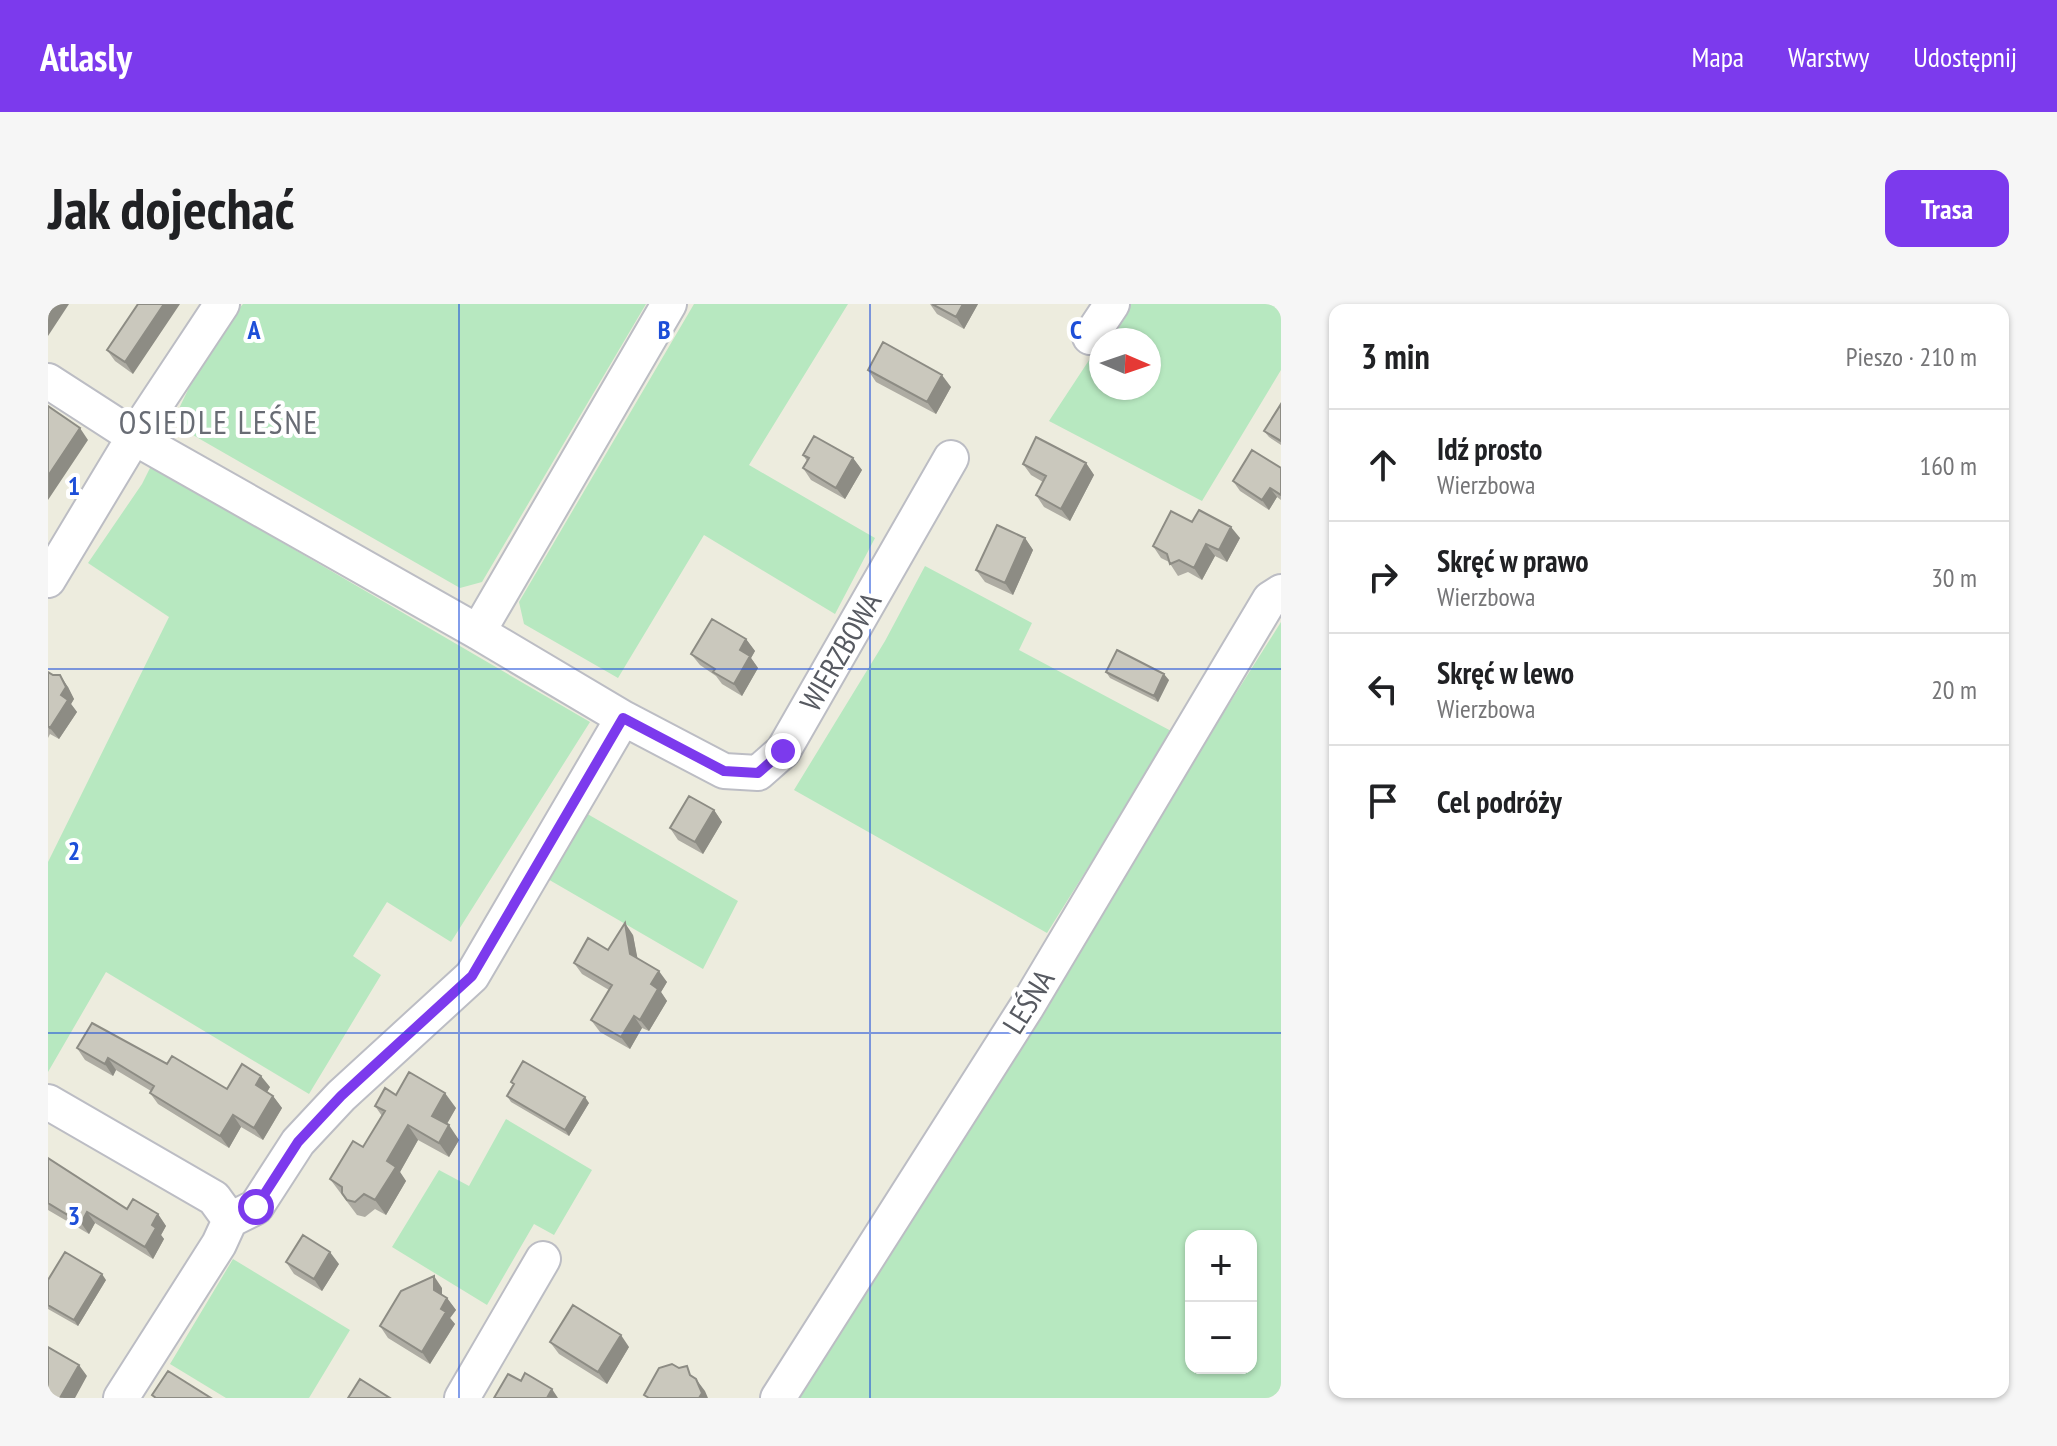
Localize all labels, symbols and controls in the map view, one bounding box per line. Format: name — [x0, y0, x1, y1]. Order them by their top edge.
text: Atlasly — [40, 32, 132, 81]
text: Mapa — [1692, 38, 1744, 75]
text: Warstwy — [1788, 38, 1869, 75]
text: Udostępnij — [1913, 38, 2017, 75]
button: Trasa — [1885, 170, 2009, 247]
text: Jak dojechać — [48, 172, 294, 244]
text: A — [246, 313, 261, 346]
text: B — [658, 313, 671, 346]
text: C — [1070, 313, 1082, 346]
north arrow — [1089, 328, 1161, 400]
text: 3 min — [1361, 334, 1430, 378]
text: Pieszo · 210 m — [1846, 340, 1977, 373]
district label: OSIEDLE LEŚNE — [119, 401, 319, 443]
text: Idź prosto — [1437, 429, 1542, 468]
icon: ahead — [1361, 443, 1405, 487]
text: 160 m — [1919, 449, 1977, 482]
text: Wierzbowa — [1437, 468, 1535, 501]
text: 1 — [68, 469, 80, 502]
text: Skręć w prawo — [1437, 541, 1589, 580]
icon: right — [1361, 555, 1405, 599]
text: 30 m — [1931, 561, 1977, 594]
text: Wierzbowa — [1437, 580, 1535, 613]
street label: WIERZBOWA — [790, 584, 890, 718]
text: Skręć w lewo — [1437, 653, 1574, 692]
icon: left — [1361, 667, 1405, 711]
text: 20 m — [1931, 673, 1977, 706]
text: Wierzbowa — [1437, 692, 1535, 725]
route end — [765, 733, 801, 769]
icon: arrive — [1361, 779, 1405, 823]
text: Cel podróży — [1437, 782, 1562, 821]
text: 2 — [68, 834, 80, 867]
street label: LEŚNA — [993, 961, 1063, 1041]
route start — [238, 1189, 274, 1225]
text: 3 — [68, 1199, 80, 1232]
map controls — [1185, 1230, 1257, 1374]
button: + — [1185, 1230, 1257, 1302]
button: − — [1185, 1302, 1257, 1374]

